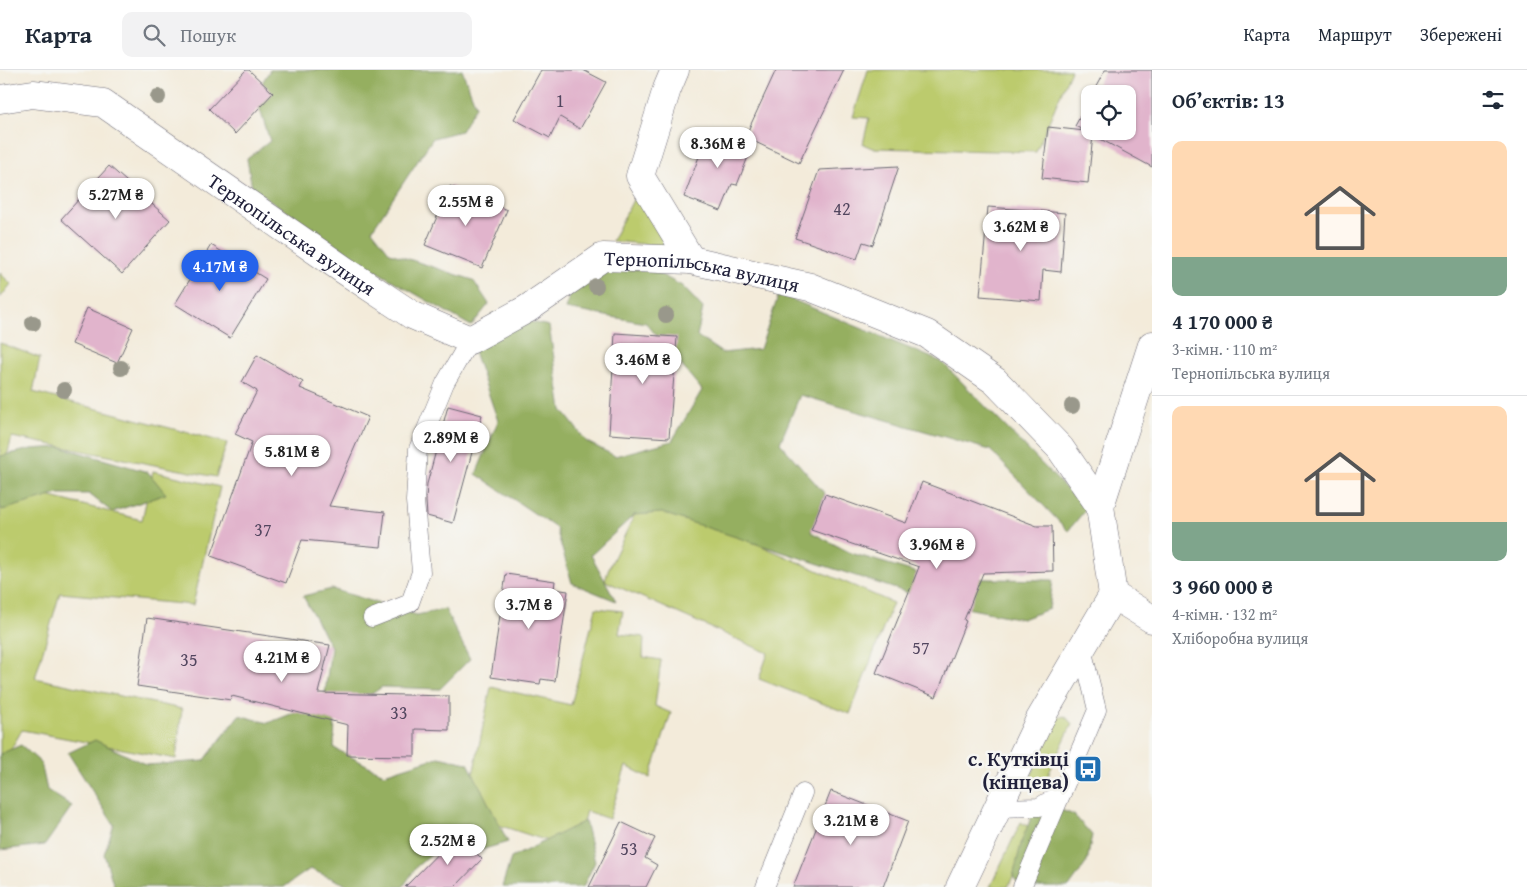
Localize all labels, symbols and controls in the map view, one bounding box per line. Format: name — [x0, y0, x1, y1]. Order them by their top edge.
search box — [122, 12, 472, 57]
text: Карта — [25, 17, 92, 52]
icon: search — [140, 21, 168, 49]
text: Пошук — [180, 21, 236, 49]
text: Карта — [1244, 21, 1290, 48]
text: Маршрут — [1318, 21, 1392, 48]
text: Збережені — [1420, 21, 1502, 48]
map controls — [1081, 85, 1136, 140]
button: locate — [1081, 85, 1136, 140]
text: Об’єктів: 13 — [1172, 85, 1285, 116]
icon: filters — [1479, 86, 1507, 114]
house number: 1 — [556, 87, 564, 114]
pin: 8.36M ₴ — [672, 126, 764, 169]
text: 8.36M ₴ — [691, 131, 745, 155]
street label: Тернопільська вулиця — [203, 166, 382, 302]
icon: home — [1295, 173, 1385, 263]
pin: 5.27M ₴ — [70, 178, 162, 220]
text: 5.27M ₴ — [89, 182, 143, 206]
pin: 2.55M ₴ — [420, 184, 512, 227]
text: 2.55M ₴ — [439, 189, 493, 213]
house number: 42 — [833, 195, 851, 222]
pin: 3.62M ₴ — [975, 210, 1067, 252]
text: 3.62M ₴ — [994, 214, 1048, 238]
street label: Тернопільська вулиця — [604, 243, 802, 299]
pin: 4.17M ₴ — [174, 250, 266, 292]
text: 4.17M ₴ — [193, 254, 247, 278]
text: 4 170 000 ₴ — [1172, 306, 1273, 337]
text: 3-кімн. · 110 m² — [1172, 337, 1277, 361]
pin: 3.46M ₴ — [597, 342, 689, 385]
text: 3.46M ₴ — [616, 347, 670, 371]
text: Тернопільська вулиця — [1172, 361, 1330, 385]
pin: 2.89M ₴ — [405, 420, 497, 463]
text: 2.89M ₴ — [424, 425, 478, 449]
pin: 5.81M ₴ — [246, 434, 338, 477]
text: 5.81M ₴ — [265, 439, 319, 463]
icon: home — [1295, 439, 1385, 529]
house number: 37 — [254, 516, 272, 543]
pin: 3.96M ₴ — [891, 528, 983, 570]
text: 3.96M ₴ — [910, 532, 964, 556]
text: 3 960 000 ₴ — [1172, 571, 1273, 602]
pin: 3.7M ₴ — [488, 588, 570, 630]
text: 3.7M ₴ — [506, 592, 552, 616]
text: 4-кімн. · 132 m² — [1172, 602, 1277, 626]
text: Хліборобна вулиця — [1172, 626, 1308, 650]
house number: 57 — [912, 634, 930, 661]
pin: 4.21M ₴ — [236, 640, 328, 683]
text: 4.21M ₴ — [255, 645, 309, 669]
house number: 35 — [180, 646, 198, 673]
house number: 33 — [390, 699, 408, 726]
place label: с. Кутківці (кінцева) — [968, 744, 1069, 796]
bus stop icon: с. Кутківці (кінцева) — [1073, 754, 1103, 784]
pin: 3.21M ₴ — [805, 804, 897, 846]
text: 3.21M ₴ — [824, 808, 878, 832]
pin: 2.52M ₴ — [402, 824, 494, 866]
text: 2.52M ₴ — [421, 828, 475, 852]
house number: 53 — [620, 835, 638, 862]

